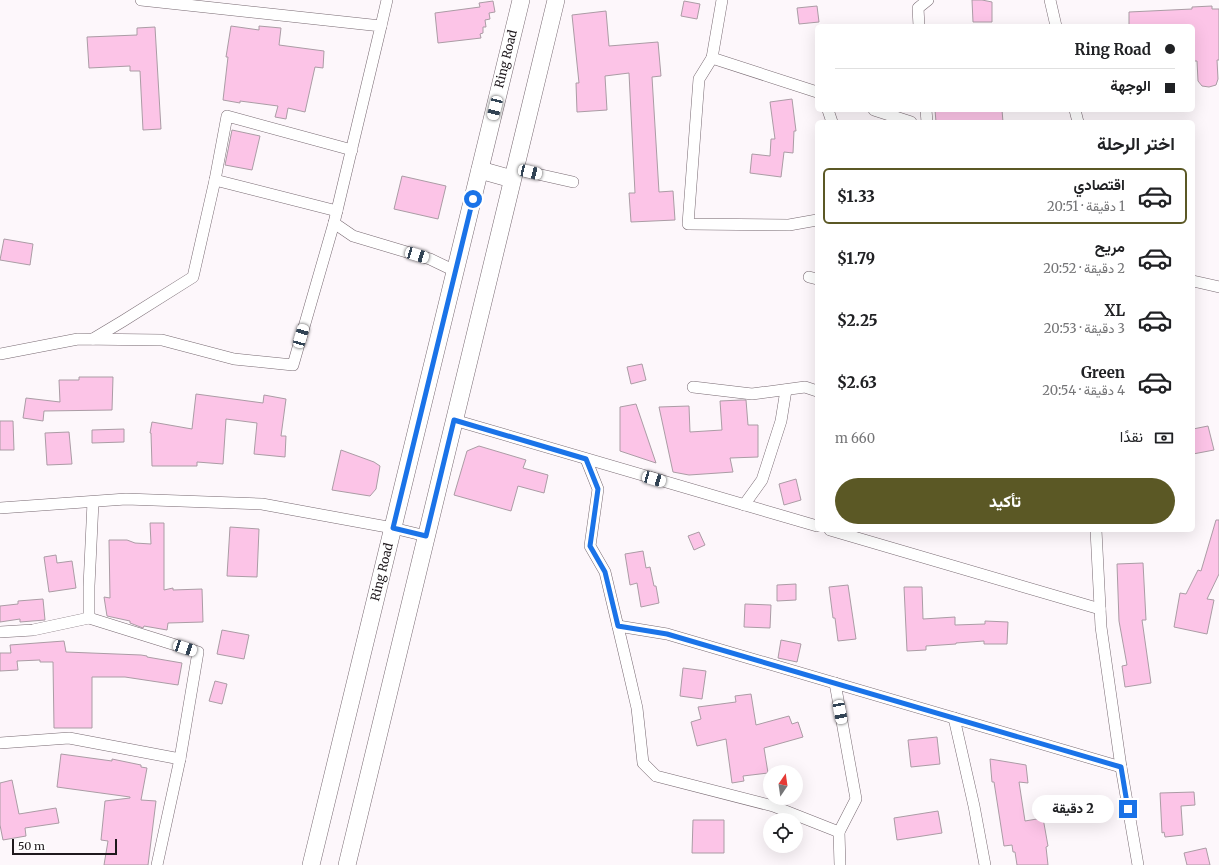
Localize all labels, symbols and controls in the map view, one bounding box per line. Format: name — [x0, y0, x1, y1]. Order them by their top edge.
street label: Ring Road — [491, 28, 520, 89]
text: Ring Road — [1075, 40, 1151, 59]
text: الوجهة — [1110, 76, 1151, 95]
car — [486, 95, 504, 121]
text: اختر الرحلة — [1097, 132, 1175, 155]
car — [517, 163, 543, 181]
text: اقتصادي — [1073, 175, 1125, 194]
icon: car — [1137, 178, 1173, 214]
text: $1.33 — [837, 187, 875, 206]
route start — [464, 190, 482, 208]
text: 1 دقيقة · 20:51 — [1047, 198, 1125, 215]
text: مريح — [1095, 237, 1125, 256]
icon: car — [1137, 240, 1173, 276]
car — [404, 246, 430, 264]
text: $1.79 — [837, 249, 875, 268]
text: 2 دقيقة · 20:52 — [1043, 260, 1125, 277]
text: XL — [1104, 301, 1125, 320]
icon: car — [1137, 302, 1173, 338]
text: $2.25 — [837, 311, 877, 330]
text: 3 دقيقة · 20:53 — [1044, 320, 1125, 337]
car — [292, 323, 310, 349]
text: Green — [1081, 363, 1125, 382]
icon: car — [1137, 364, 1173, 400]
text: $2.63 — [837, 373, 877, 392]
text: 4 دقيقة · 20:54 — [1042, 382, 1125, 399]
text: نقدًا — [1120, 427, 1143, 446]
icon: cash — [1153, 427, 1175, 449]
text: 660 m — [835, 430, 875, 447]
car — [641, 470, 667, 488]
button: تأكيد — [835, 478, 1175, 524]
street label: Ring Road — [367, 541, 396, 602]
car — [172, 639, 198, 657]
car — [832, 699, 848, 725]
north arrow — [763, 765, 803, 805]
map controls — [763, 765, 803, 853]
callout: 2 دقيقة — [1032, 795, 1114, 823]
text: 2 دقيقة — [1052, 800, 1094, 817]
route end — [1119, 800, 1137, 818]
button: locate — [763, 813, 803, 853]
scale bar — [12, 837, 117, 856]
text: 50 m — [18, 839, 45, 853]

